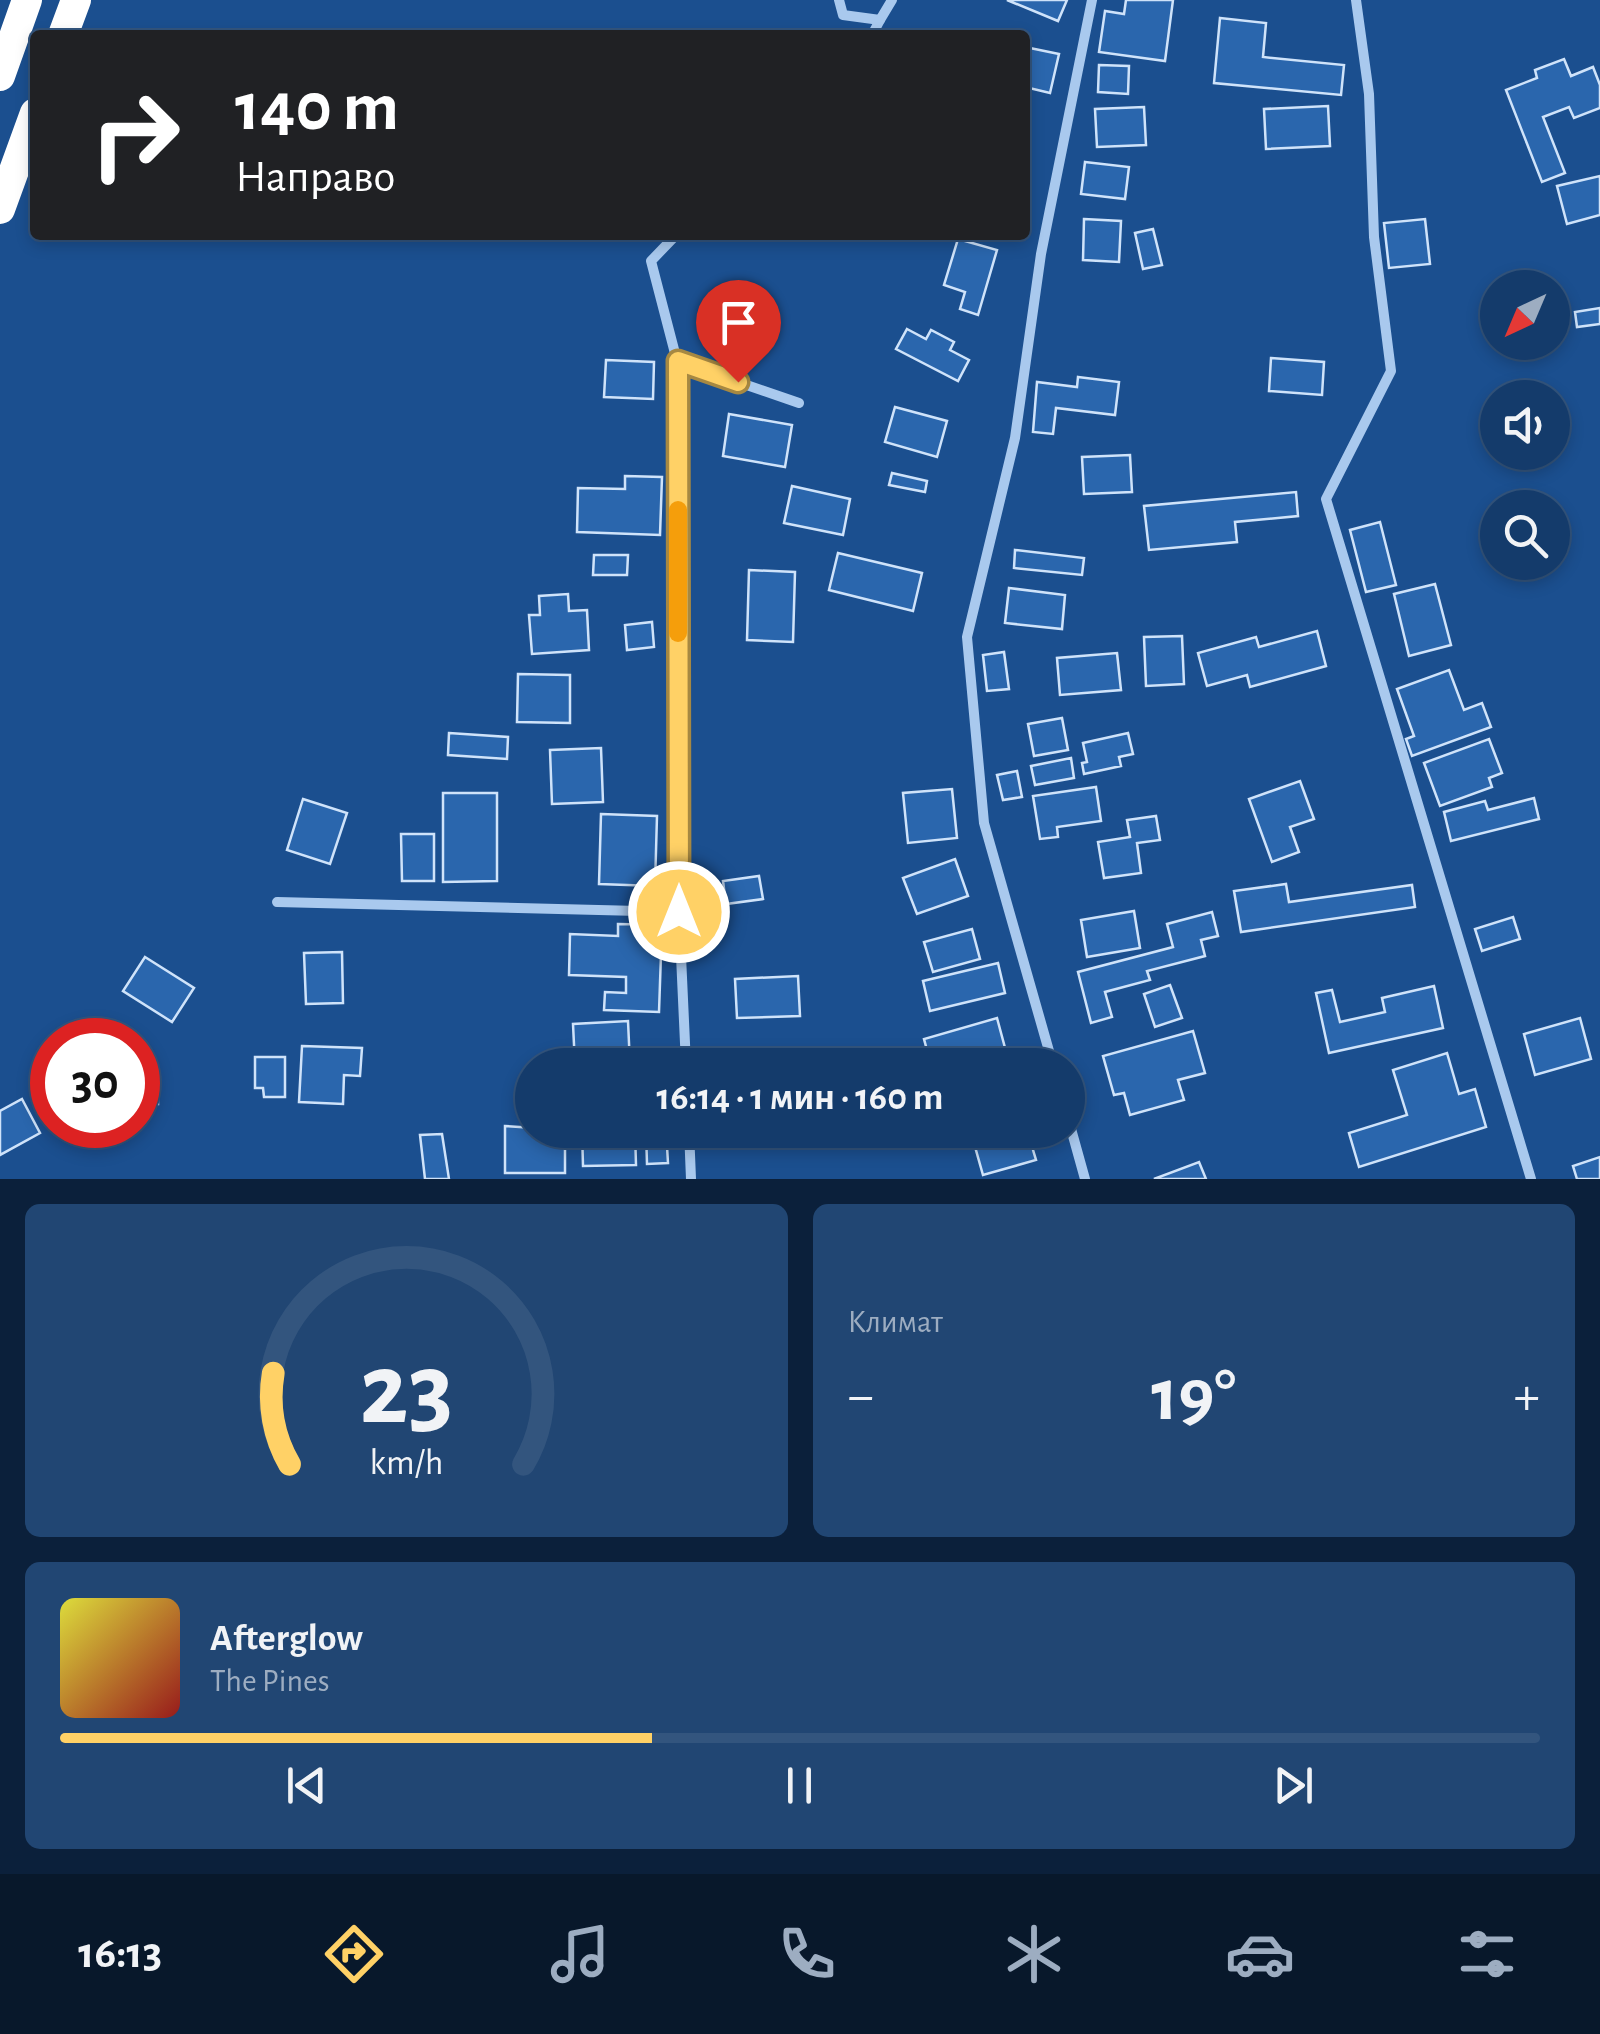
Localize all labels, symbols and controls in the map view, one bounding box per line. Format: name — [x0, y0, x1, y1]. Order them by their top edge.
icon: right — [70, 70, 200, 200]
text: 140 m — [235, 73, 399, 143]
text: Направо — [235, 155, 395, 200]
north arrow — [1480, 270, 1570, 360]
map controls — [1480, 270, 1570, 580]
pin — [696, 280, 781, 383]
icon: arrive — [711, 295, 766, 350]
button: sound — [1480, 380, 1570, 470]
button: search — [1480, 490, 1570, 580]
position arrow — [627, 860, 731, 964]
speed limit sign: 30 — [30, 1018, 160, 1148]
text: 16:14 · 1 мин · 160 m — [657, 1079, 943, 1117]
text: Климат — [848, 1306, 943, 1338]
text: 23 — [359, 1339, 453, 1443]
text: 19° — [1151, 1359, 1236, 1434]
text: − — [848, 1369, 874, 1424]
text: + — [1514, 1369, 1540, 1424]
text: km/h — [369, 1445, 443, 1481]
text: Afterglow — [210, 1620, 363, 1658]
text: The Pines — [210, 1665, 330, 1697]
icon: previous — [279, 1758, 334, 1813]
icon: pause — [772, 1758, 827, 1813]
icon: next — [1266, 1758, 1321, 1813]
icon: directions — [319, 1919, 389, 1989]
icon: music — [545, 1919, 615, 1989]
icon: phone — [772, 1919, 842, 1989]
icon: climate — [999, 1919, 1069, 1989]
icon: car — [1225, 1919, 1295, 1989]
icon: filters — [1452, 1919, 1522, 1989]
text: 16:13 — [78, 1931, 162, 1976]

